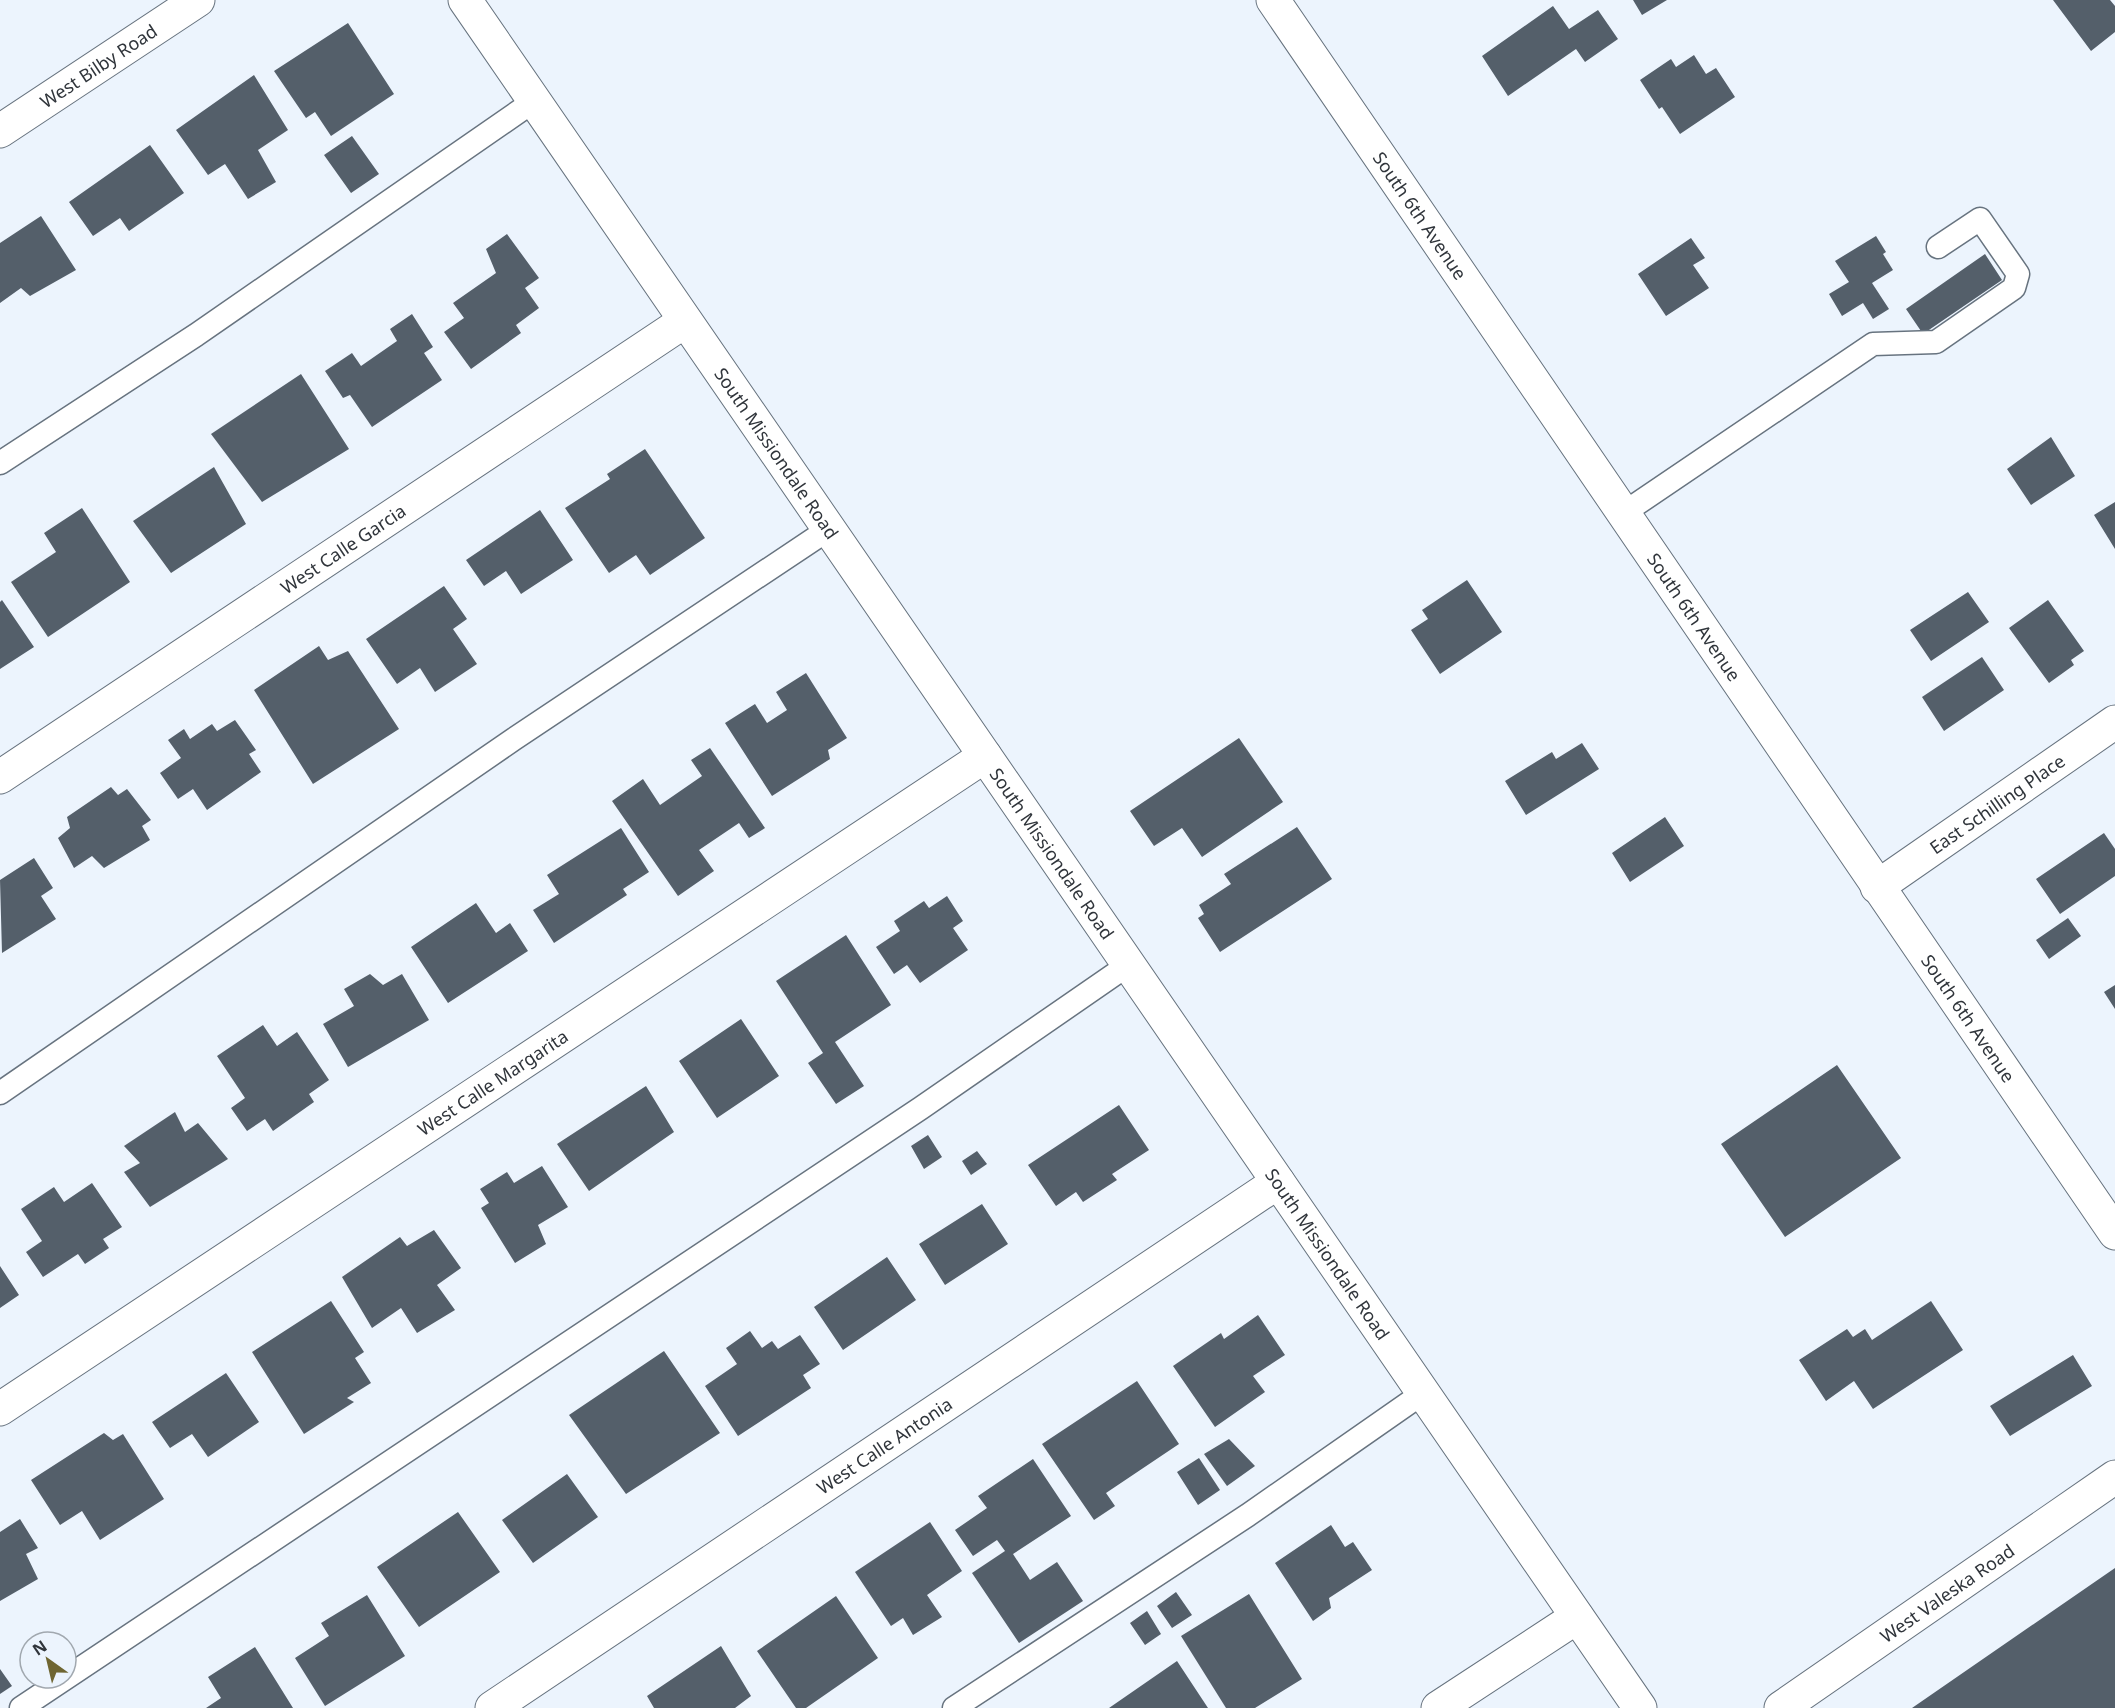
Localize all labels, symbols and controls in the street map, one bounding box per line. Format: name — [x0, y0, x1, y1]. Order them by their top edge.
street label: West Bilby Road — [35, 19, 161, 113]
street label: South 6th Avenue — [1368, 147, 1472, 284]
street label: South Missiondale Road — [709, 363, 844, 544]
street label: West Calle Garcia — [276, 498, 410, 599]
street label: South 6th Avenue — [1642, 548, 1746, 686]
street label: East Schilling Place — [1925, 748, 2069, 859]
street label: South Missiondale Road — [985, 763, 1120, 944]
street label: South 6th Avenue — [1916, 950, 2021, 1087]
street label: West Calle Margarita — [413, 1024, 572, 1141]
street label: South Missiondale Road — [1260, 1163, 1395, 1344]
street label: West Calle Antonia — [812, 1392, 957, 1499]
street label: West Valeska Road — [1875, 1538, 2019, 1648]
north arrow — [18, 1630, 78, 1690]
text: N — [28, 1635, 51, 1660]

